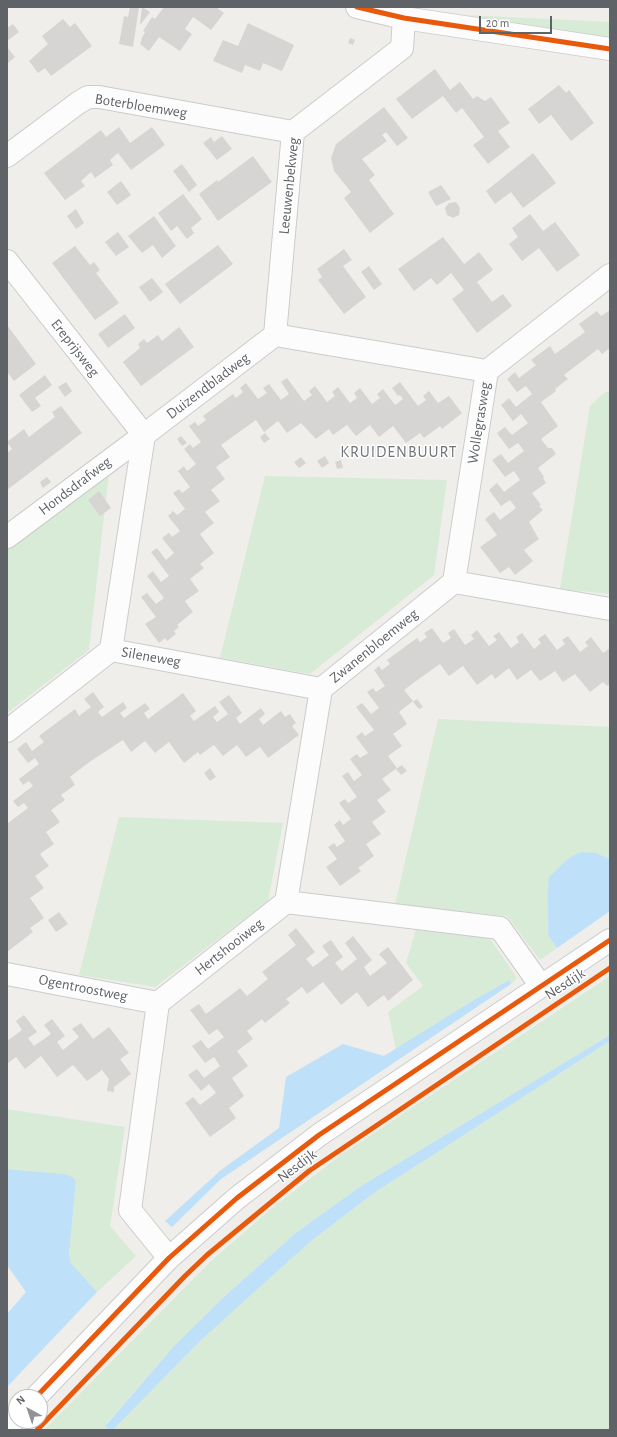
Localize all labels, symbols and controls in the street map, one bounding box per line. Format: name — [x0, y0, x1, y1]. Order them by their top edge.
scale bar — [481, 8, 554, 34]
text: 20 m — [486, 17, 509, 29]
street label: Boterbloemweg — [94, 90, 188, 122]
street label: Leeuwenbekweg — [275, 137, 303, 235]
street label: Ereprijsweg — [47, 316, 103, 380]
street label: Duizendbladweg — [163, 349, 253, 423]
street label: Wollegrasweg — [464, 381, 494, 465]
district label: KRUIDENBUURT — [340, 442, 458, 462]
street label: Hondsdrafweg — [35, 453, 115, 519]
street label: Zwanenbloemweg — [326, 605, 422, 687]
street label: Sileneweg — [120, 643, 182, 671]
street label: Hertshooiweg — [191, 915, 267, 979]
street label: Nesdijk — [541, 964, 589, 1004]
street label: Ogentroostweg — [37, 971, 129, 1005]
street label: Nesdijk — [274, 1145, 320, 1187]
north arrow — [8, 1389, 48, 1429]
text: N — [14, 1394, 27, 1407]

